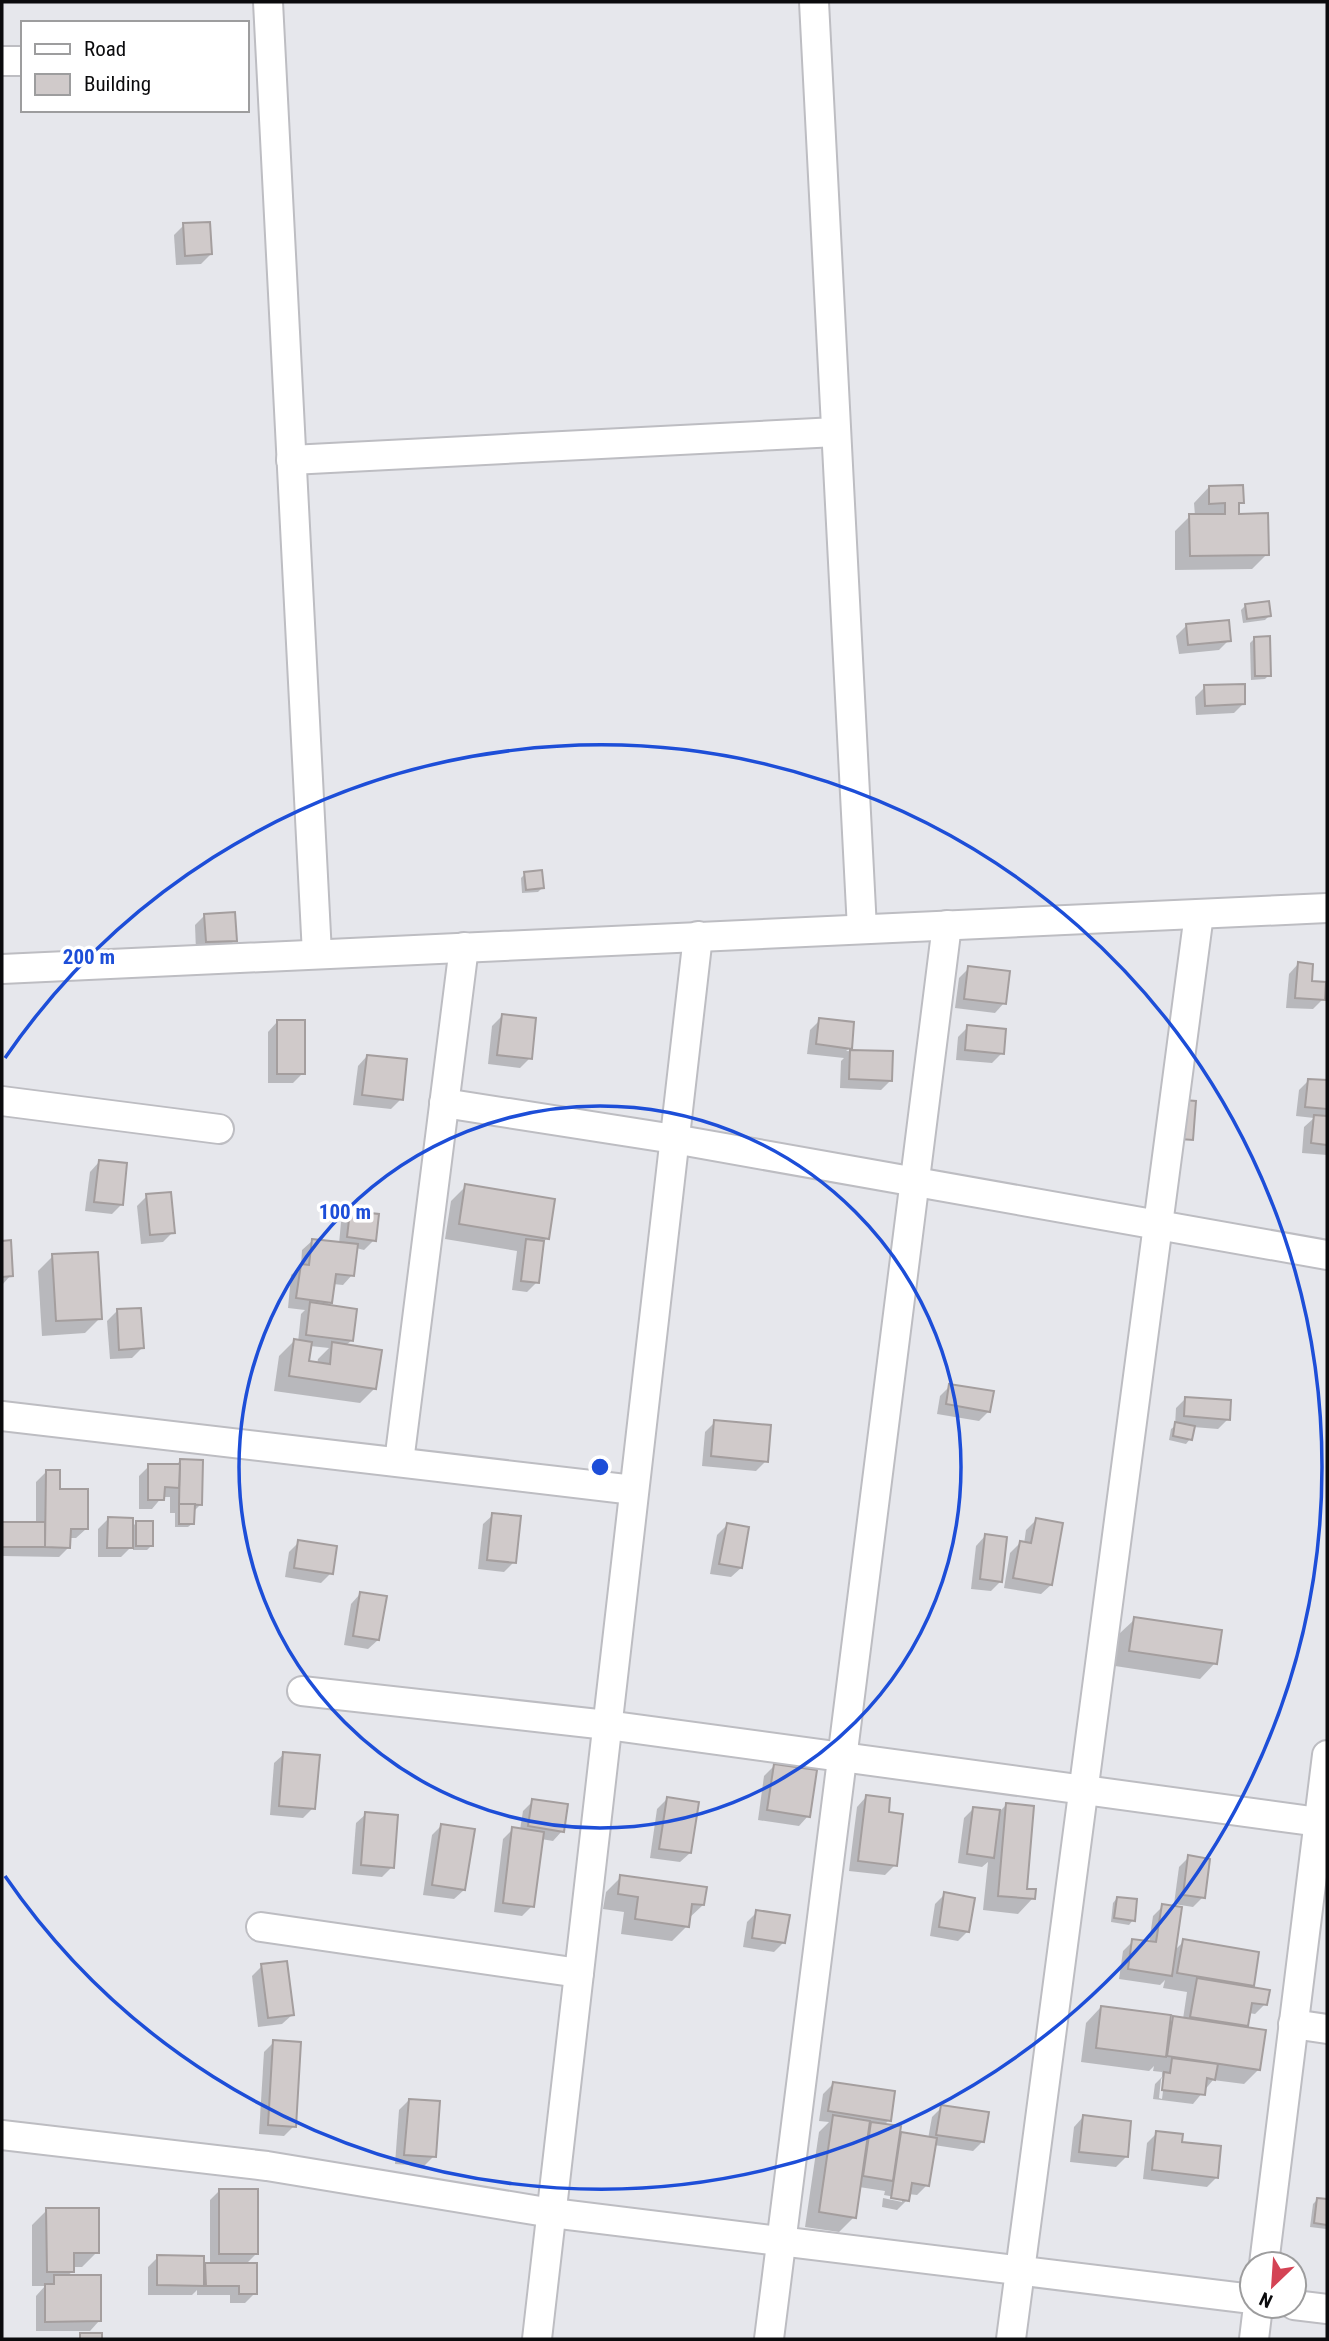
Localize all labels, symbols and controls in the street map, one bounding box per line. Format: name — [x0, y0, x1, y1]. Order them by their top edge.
legend — [21, 21, 248, 112]
text: Road — [84, 37, 126, 61]
text: Building — [84, 72, 151, 96]
text: 200 m — [63, 945, 115, 969]
text: 100 m — [319, 1200, 371, 1224]
centre of rings — [588, 1455, 612, 1479]
north arrow — [1238, 2250, 1308, 2320]
text: N — [1256, 2287, 1276, 2313]

